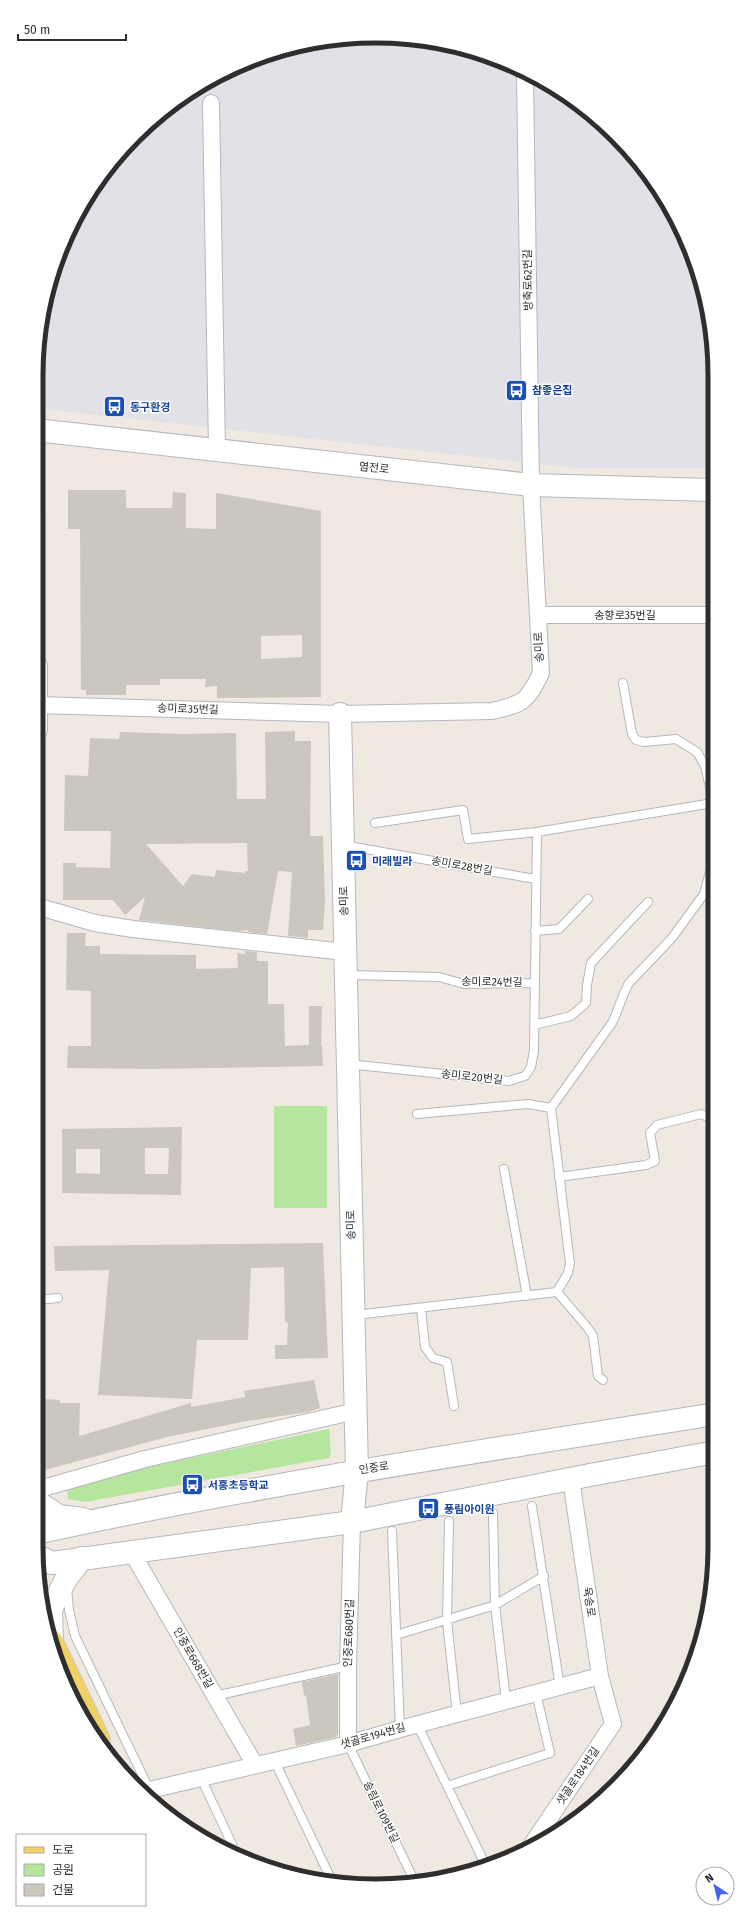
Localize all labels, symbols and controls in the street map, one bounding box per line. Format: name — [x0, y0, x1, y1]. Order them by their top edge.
scale bar — [18, 16, 126, 42]
text: 50 m — [24, 23, 50, 37]
street label: 방축로62번길 — [521, 249, 535, 311]
bus stop icon: 참좋은집 — [504, 377, 530, 403]
place label: 참좋은집 — [532, 384, 572, 397]
bus stop icon: 동구환경 — [102, 394, 128, 420]
place label: 동구환경 — [130, 401, 170, 414]
street label: 염전로 — [358, 460, 390, 476]
street label: 송향로35번길 — [594, 609, 656, 622]
street label: 송미로 — [532, 631, 546, 663]
street label: 송미로35번길 — [157, 701, 219, 717]
bus stop icon: 미래빌라 — [343, 848, 369, 874]
street label: 송미로28번길 — [430, 854, 494, 878]
place label: 미래빌라 — [372, 855, 412, 868]
street label: 송미로 — [337, 886, 351, 916]
street label: 송미로24번길 — [461, 975, 523, 989]
street label: 송미로20번길 — [440, 1067, 504, 1087]
street label: 송미로 — [344, 1210, 358, 1240]
street label: 인중로 — [358, 1459, 390, 1477]
bus stop icon: 서흥초등학교 — [179, 1472, 205, 1498]
place label: 서흥초등학교 — [208, 1479, 269, 1492]
bus stop icon: 풍림아이원 — [416, 1496, 442, 1522]
place label: 풍림아이원 — [444, 1503, 495, 1516]
street label: 육송로 — [580, 1586, 598, 1618]
street label: 인중로680번길 — [341, 1598, 357, 1668]
street label: 인중로668번길 — [170, 1625, 216, 1691]
street label: 샛골로194번길 — [339, 1721, 407, 1751]
street label: 샛골로184번길 — [554, 1744, 602, 1808]
street label: 송림로109번길 — [360, 1779, 402, 1845]
legend — [16, 1834, 146, 1906]
text: 도로 — [52, 1843, 74, 1857]
text: 공원 — [52, 1863, 74, 1877]
north arrow — [695, 1866, 735, 1906]
text: N — [703, 1871, 716, 1886]
text: 건물 — [52, 1883, 74, 1897]

